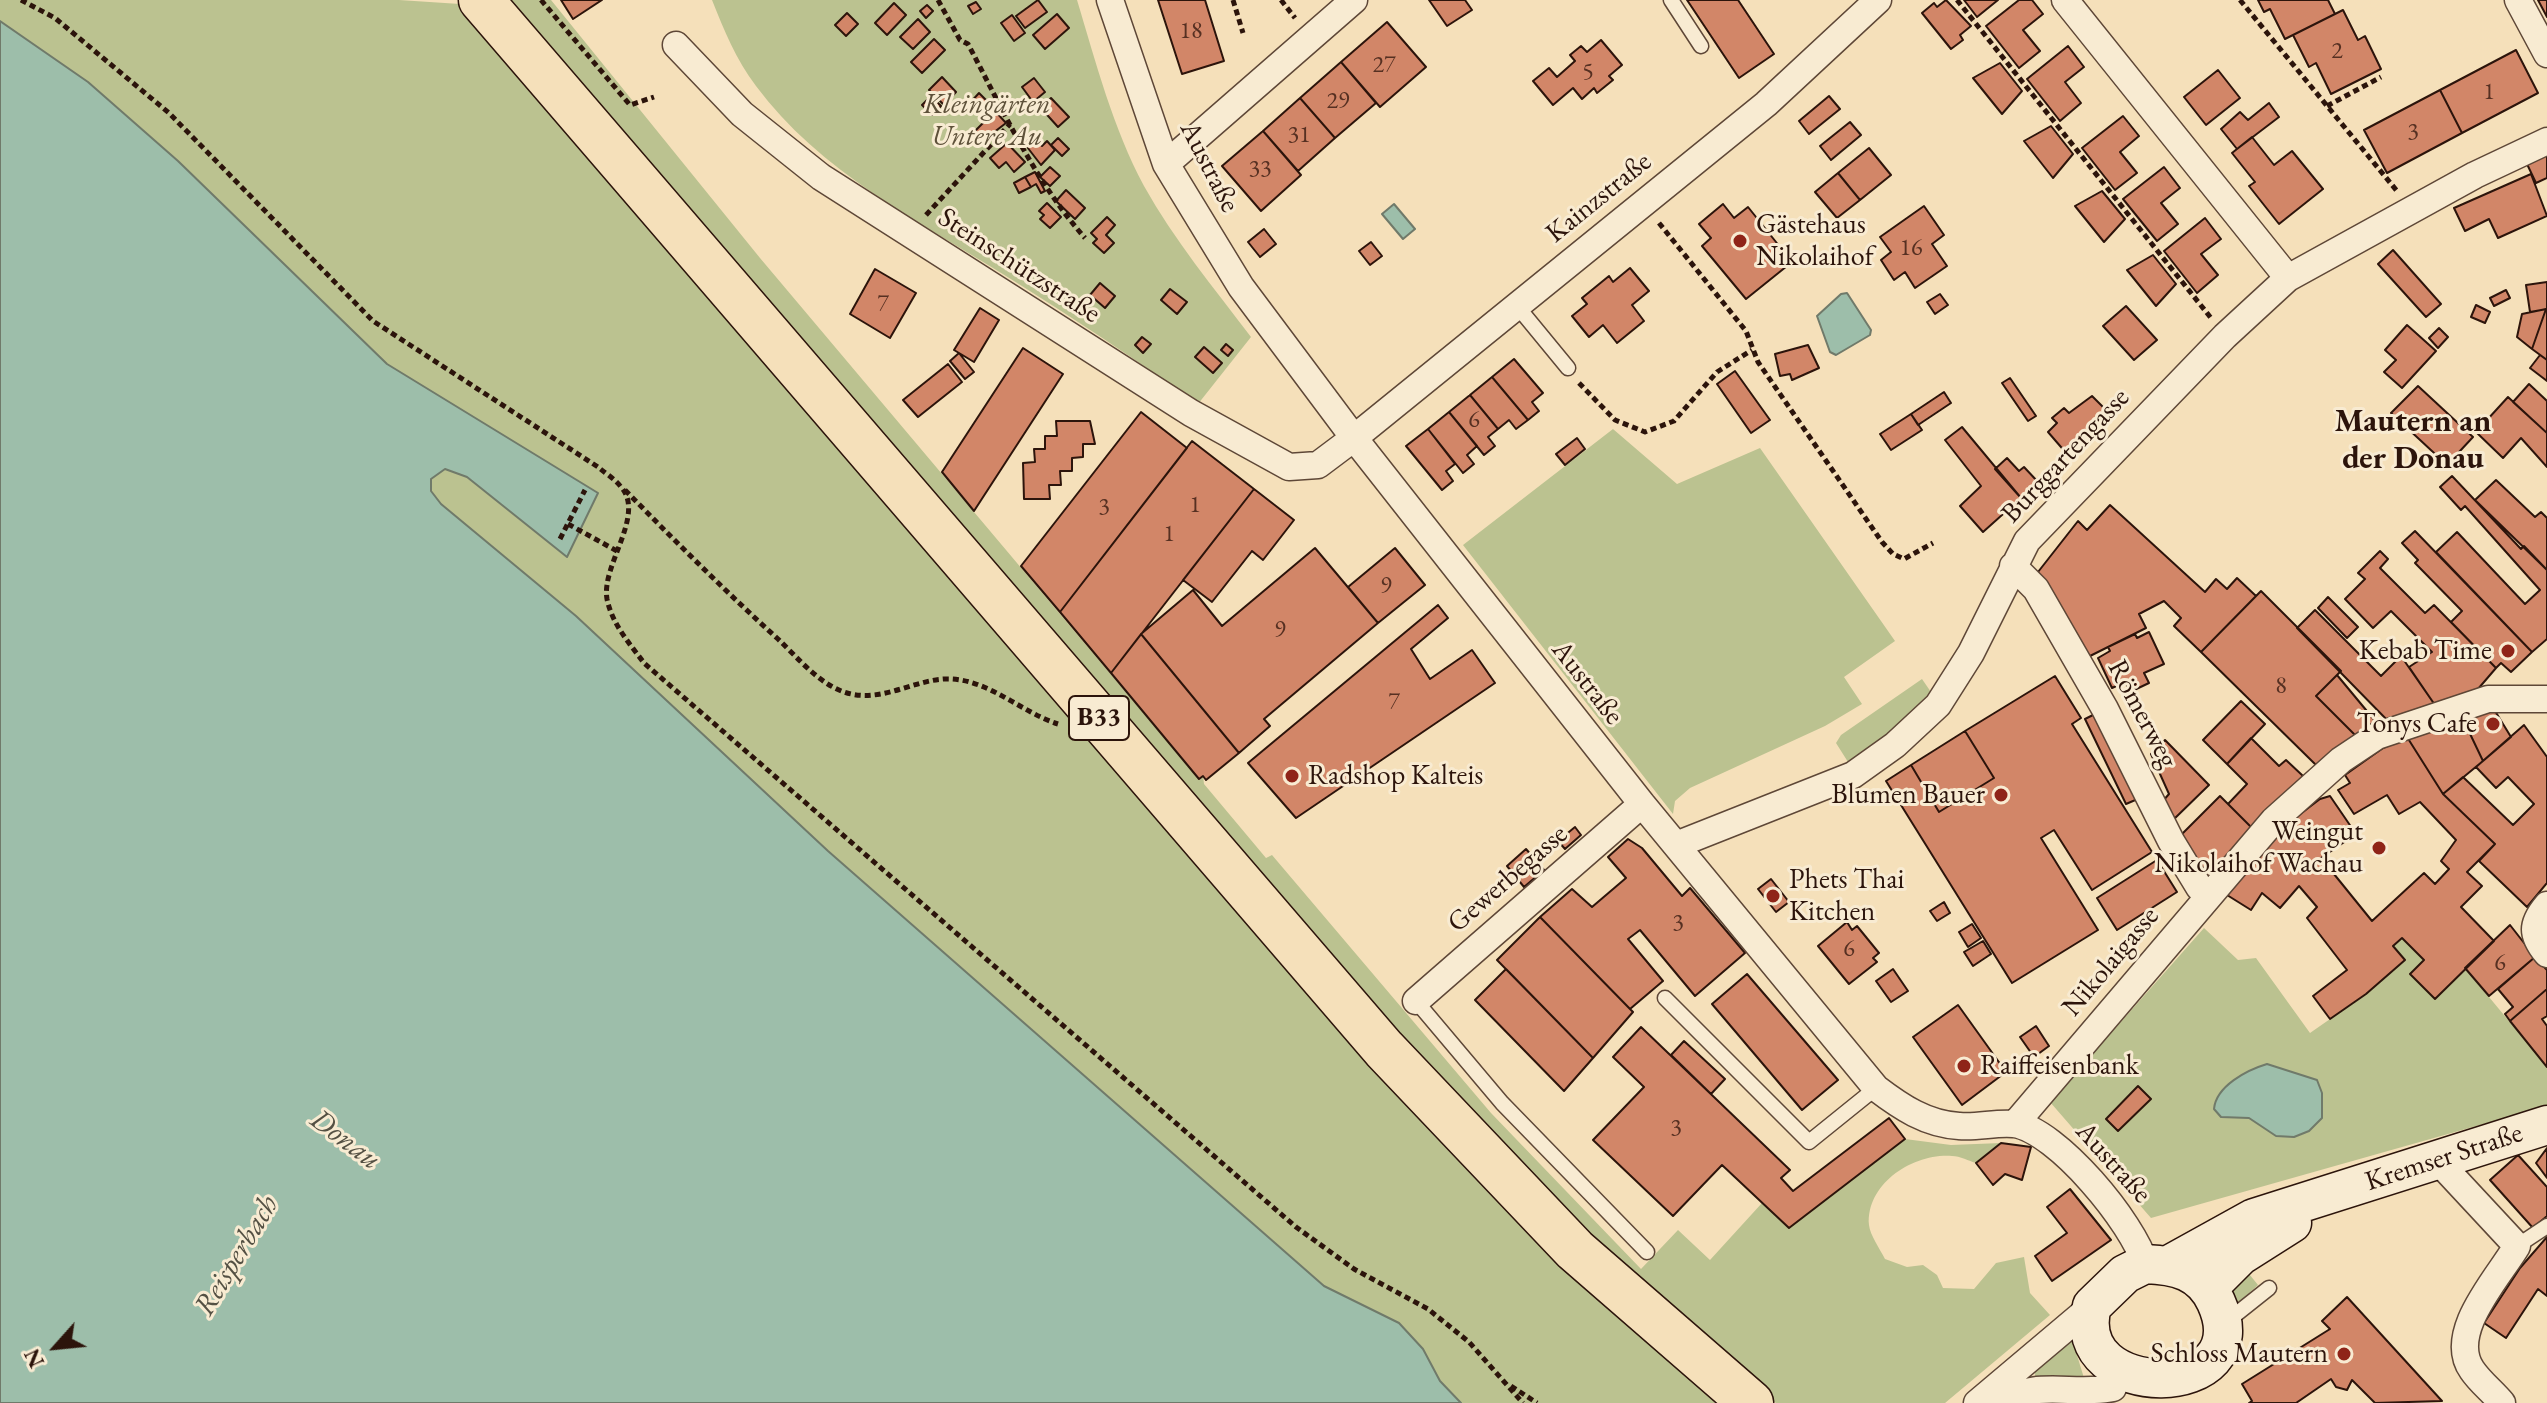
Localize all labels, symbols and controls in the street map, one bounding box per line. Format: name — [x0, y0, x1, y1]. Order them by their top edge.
house number: 18 — [1179, 17, 1203, 45]
house number: 2 — [2331, 37, 2343, 65]
house number: 27 — [1372, 51, 1396, 79]
house number: 5 — [1582, 58, 1594, 86]
house number: 1 — [2483, 78, 2495, 106]
house number: 29 — [1326, 87, 1350, 115]
park label: Kleingärten Untere Au — [923, 88, 1051, 154]
street label: Austraße — [1172, 116, 1246, 218]
house number: 3 — [2407, 118, 2419, 146]
house number: 31 — [1287, 121, 1311, 149]
street label: Kainzstraße — [1540, 145, 1658, 251]
house number: 33 — [1248, 155, 1272, 183]
street label: Steinschützstraße — [932, 201, 1106, 331]
place label: Gästehaus Nikolaihof — [1756, 208, 1874, 274]
marker: Gästehaus Nikolaihof — [1731, 232, 1749, 250]
house number: 16 — [1899, 234, 1923, 262]
house number: 7 — [877, 290, 889, 318]
street label: Burggartengasse — [1995, 382, 2137, 530]
district label: Mautern an der Donau — [2335, 403, 2491, 478]
house number: 6 — [1468, 406, 1480, 434]
house number: 1 — [1189, 491, 1201, 519]
house number: 3 — [1098, 493, 1110, 521]
house number: 1 — [1163, 520, 1175, 548]
house number: 9 — [1380, 572, 1392, 600]
house number: 9 — [1274, 616, 1286, 644]
street label: Austraße — [1544, 634, 1630, 732]
place label: Kebab Time — [2359, 634, 2492, 668]
marker: Kebab Time — [2499, 642, 2517, 660]
street label: Römerweg — [2100, 654, 2184, 774]
house number: 8 — [2275, 672, 2287, 700]
house number: 7 — [1388, 688, 1400, 716]
road number: B33 — [1069, 696, 1129, 740]
place label: Tonys Cafe — [2357, 707, 2477, 741]
marker: Tonys Cafe — [2484, 715, 2502, 733]
place label: Radshop Kalteis — [1308, 759, 1483, 793]
marker: Radshop Kalteis — [1283, 767, 1301, 785]
place label: Blumen Bauer — [1831, 778, 1985, 812]
marker: Blumen Bauer — [1992, 786, 2010, 804]
place label: Weingut Nikolaihof Wachau — [2154, 815, 2363, 881]
street label: Gewerbegasse — [1441, 818, 1575, 940]
marker: Weingut Nikolaihof Wachau — [2370, 839, 2388, 857]
place label: Phets Thai Kitchen — [1789, 863, 1904, 929]
marker: Phets Thai Kitchen — [1764, 887, 1782, 905]
street label: Nikolaigasse — [2055, 900, 2167, 1024]
house number: 3 — [1672, 909, 1684, 937]
house number: 6 — [1843, 935, 1855, 963]
house number: 6 — [2494, 949, 2506, 977]
place label: Raiffeisenbank — [1980, 1049, 2139, 1083]
marker: Raiffeisenbank — [1955, 1057, 1973, 1075]
water label: Donau — [302, 1102, 388, 1178]
house number: 3 — [1670, 1114, 1682, 1142]
street label: Austraße — [2068, 1116, 2158, 1210]
street label: Kremser Straße — [2361, 1117, 2527, 1199]
water label: Reisperbach — [187, 1189, 287, 1323]
north arrow — [16, 1307, 96, 1387]
place label: Schloss Mautern — [2150, 1337, 2328, 1371]
text: N — [17, 1344, 51, 1373]
marker: Schloss Mautern — [2335, 1345, 2353, 1363]

